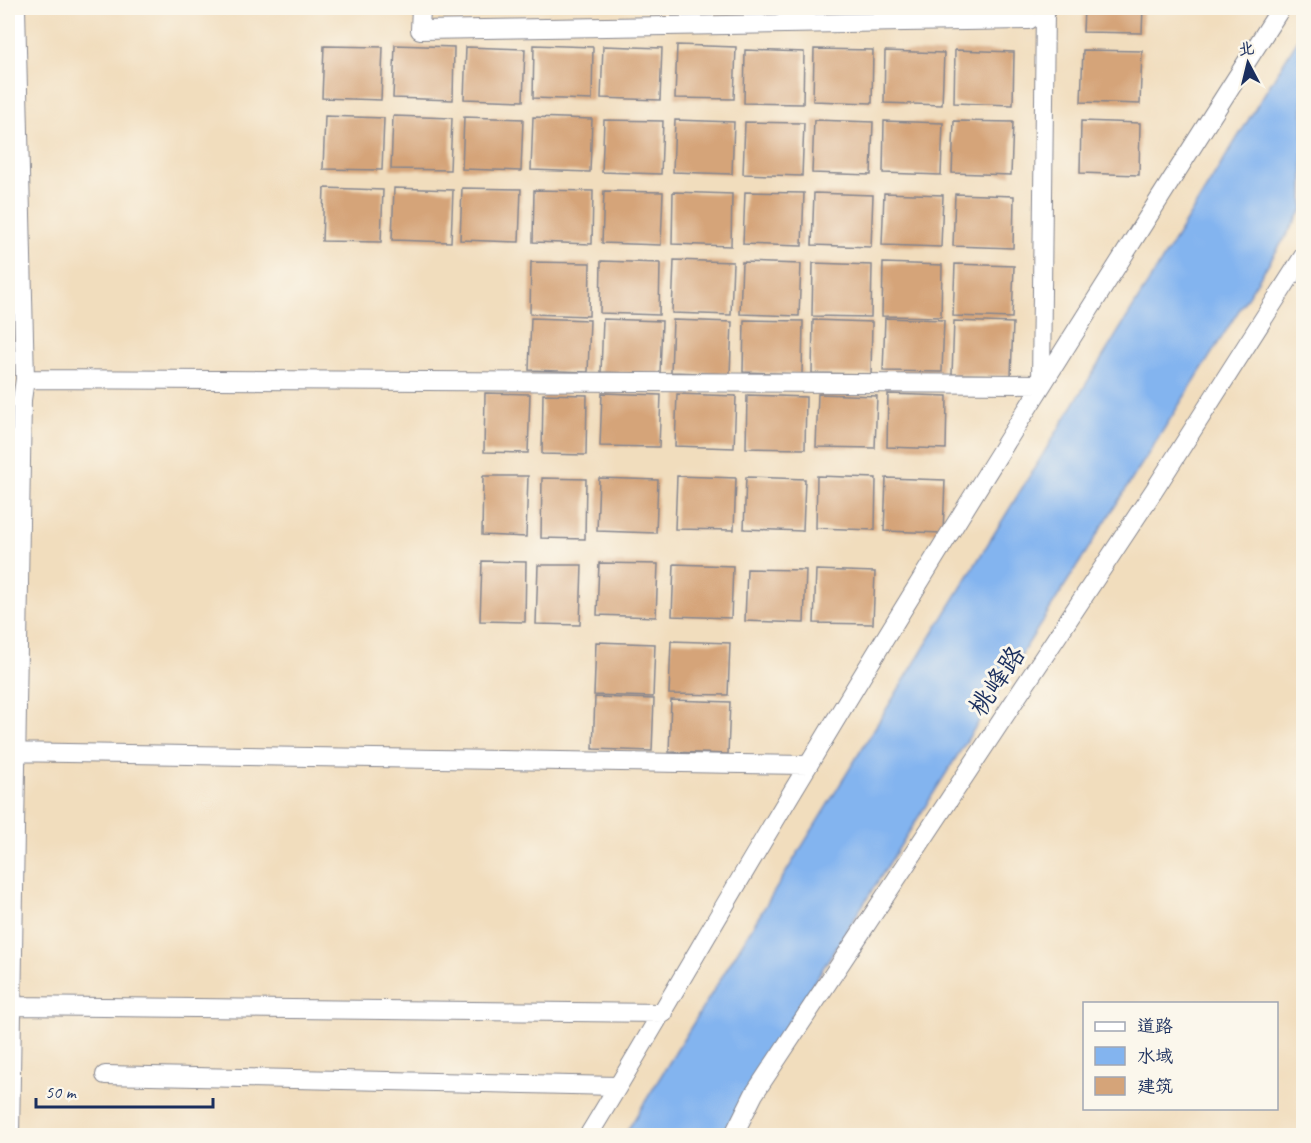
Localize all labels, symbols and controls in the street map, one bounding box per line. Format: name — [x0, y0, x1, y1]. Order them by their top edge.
north arrow — [1218, 33, 1278, 93]
text: 北 — [1237, 38, 1255, 60]
street label: 桃峰路 — [962, 639, 1032, 723]
legend — [1083, 1002, 1278, 1110]
text: 道路 — [1137, 1015, 1173, 1037]
text: 水域 — [1137, 1045, 1173, 1067]
scale bar — [36, 1071, 213, 1109]
text: 建筑 — [1137, 1075, 1173, 1097]
text: 50 m — [45, 1081, 78, 1103]

